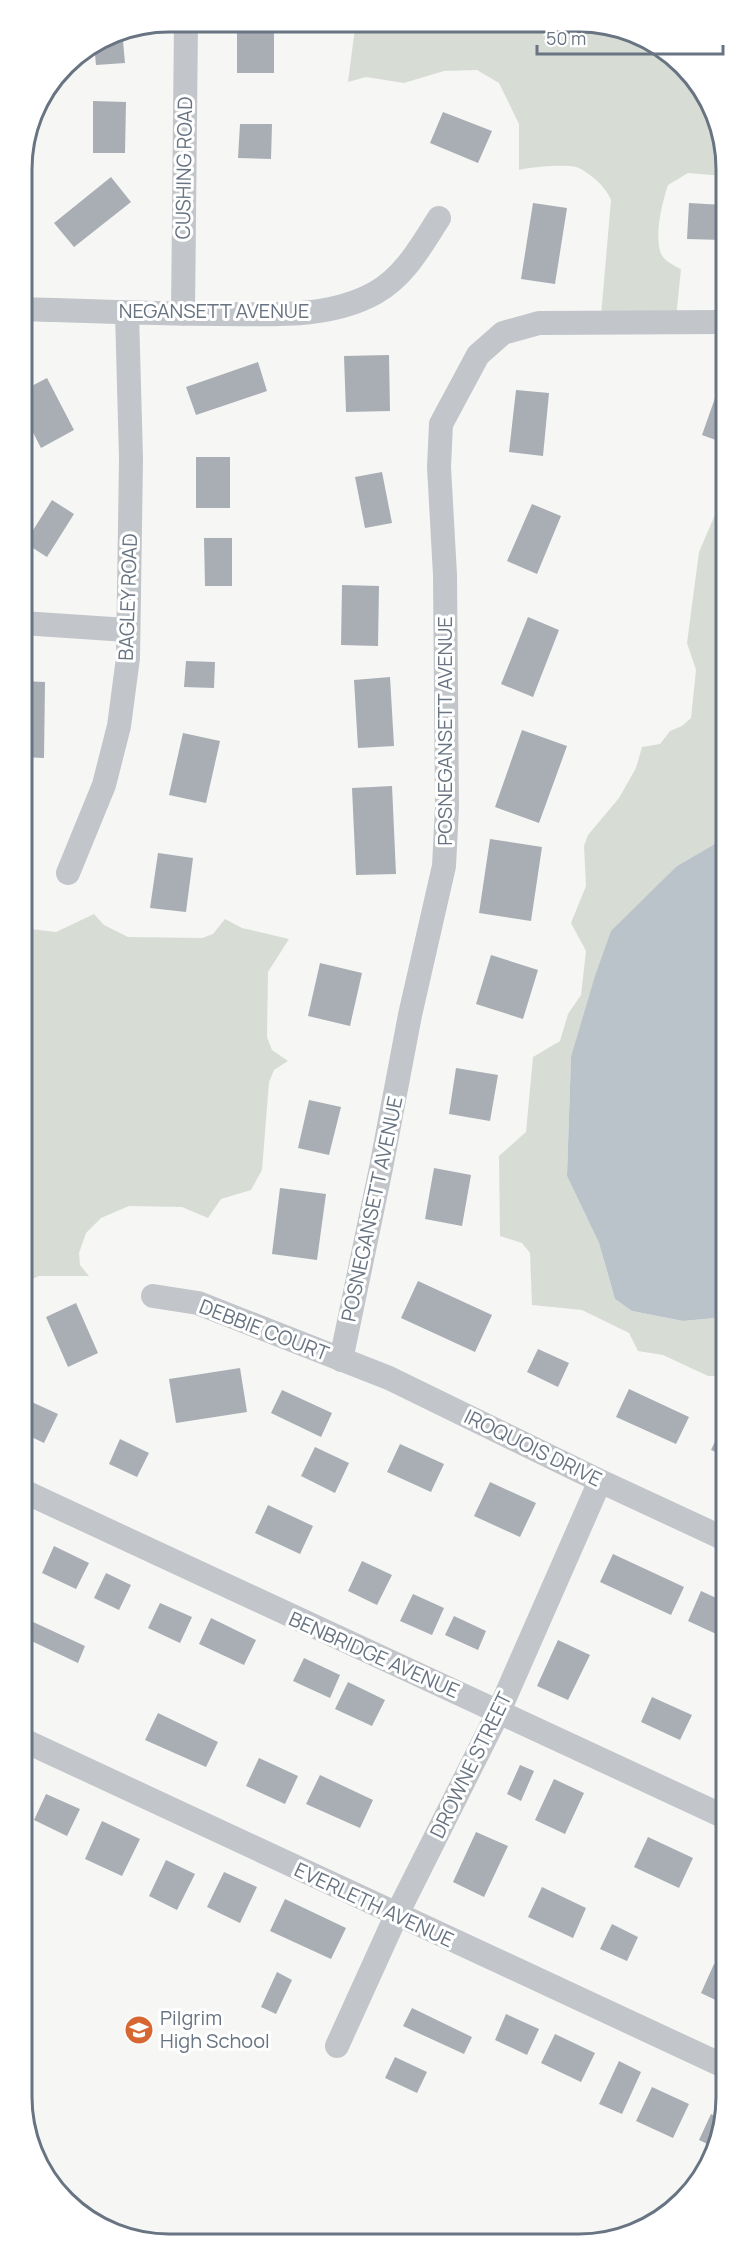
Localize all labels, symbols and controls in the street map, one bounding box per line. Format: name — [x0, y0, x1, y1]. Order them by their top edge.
scale bar — [537, 18, 723, 56]
text: 50 m — [546, 26, 586, 50]
street label: CUSHING ROAD — [169, 96, 198, 240]
street label: NEGANSETT AVENUE — [119, 297, 309, 324]
street label: BAGLEY ROAD — [112, 533, 143, 661]
street label: POSNEGANSETT AVENUE — [431, 616, 458, 846]
street label: POSNEGANSETT AVENUE — [334, 1094, 409, 1324]
street label: DEBBIE COURT — [195, 1292, 333, 1367]
street label: IROQUOIS DRIVE — [460, 1403, 607, 1493]
street label: BENBRIDGE AVENUE — [285, 1605, 464, 1704]
street label: DROWNE STREET — [423, 1687, 518, 1842]
street label: EVERLETH AVENUE — [290, 1856, 458, 1953]
place label: Pilgrim High School — [160, 2004, 270, 2054]
school or university icon: Pilgrim High School — [123, 2014, 155, 2046]

